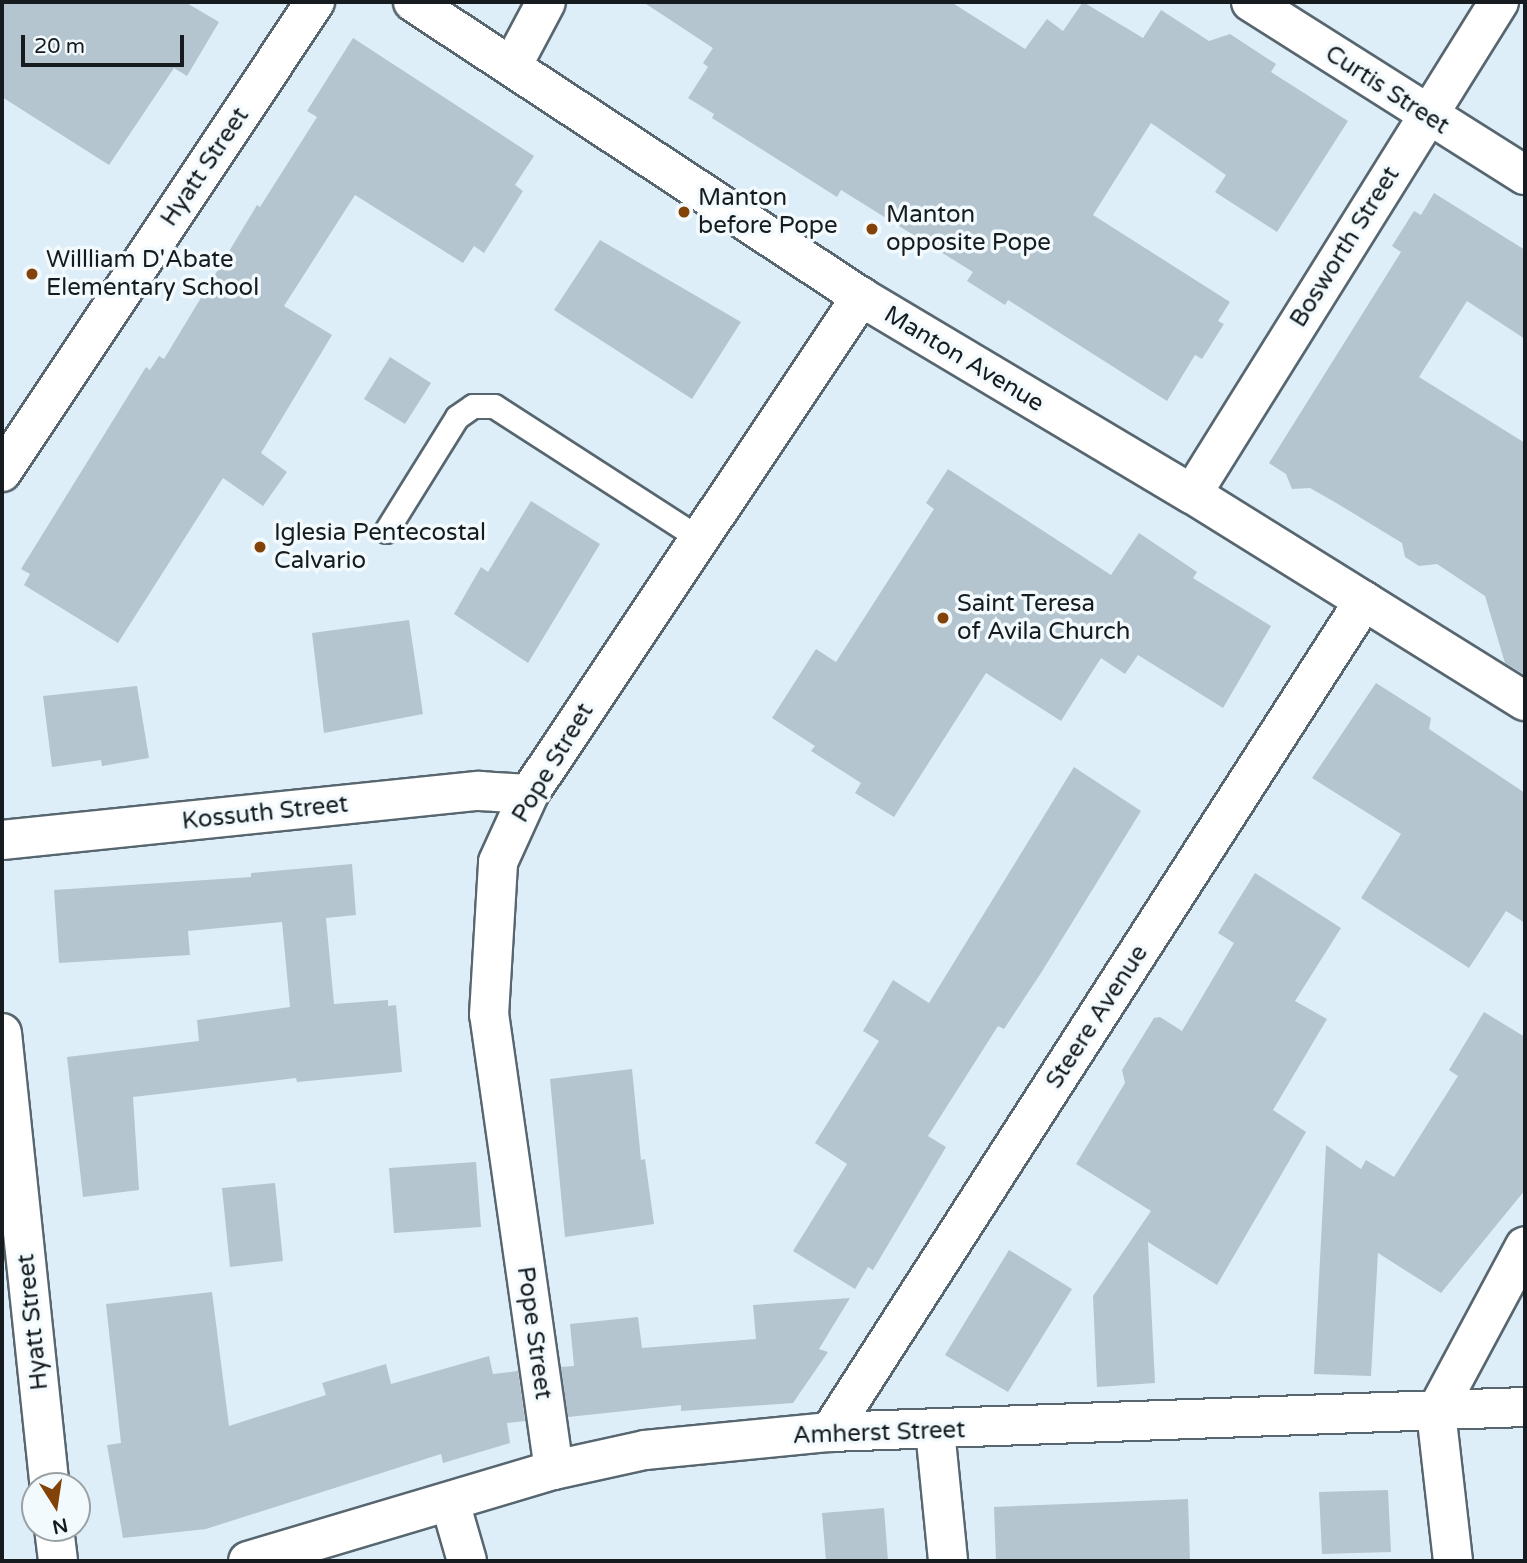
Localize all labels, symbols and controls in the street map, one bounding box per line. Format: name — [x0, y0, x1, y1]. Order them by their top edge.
scale bar — [24, 21, 187, 65]
text: 20 m — [34, 34, 85, 59]
street label: Curtis Street — [1320, 39, 1454, 141]
street label: Hyatt Street — [155, 102, 255, 232]
street label: Bosworth Street — [1284, 161, 1406, 333]
place label: Manton before Pope — [698, 184, 838, 240]
place label: Manton opposite Pope — [886, 201, 1051, 257]
marker: Manton before Pope — [676, 204, 692, 220]
marker: Manton opposite Pope — [864, 221, 880, 237]
place label: Willliam D'Abate Elementary School — [46, 246, 259, 302]
marker: Willliam D'Abate Elementary School — [24, 266, 40, 282]
street label: Manton Avenue — [879, 300, 1049, 418]
place label: Iglesia Pentecostal Calvario — [274, 519, 486, 575]
marker: Iglesia Pentecostal Calvario — [252, 539, 268, 555]
place label: Saint Teresa of Avila Church — [957, 590, 1130, 646]
marker: Saint Teresa of Avila Church — [935, 610, 951, 626]
street label: Pope Street — [506, 698, 600, 828]
street label: Kossuth Street — [180, 790, 350, 836]
street label: Steere Avenue — [1040, 940, 1154, 1094]
street label: Hyatt Street — [12, 1252, 54, 1392]
street label: Pope Street — [510, 1265, 558, 1401]
street label: Amherst Street — [792, 1416, 966, 1450]
north arrow — [21, 1472, 91, 1542]
text: N — [50, 1513, 70, 1538]

